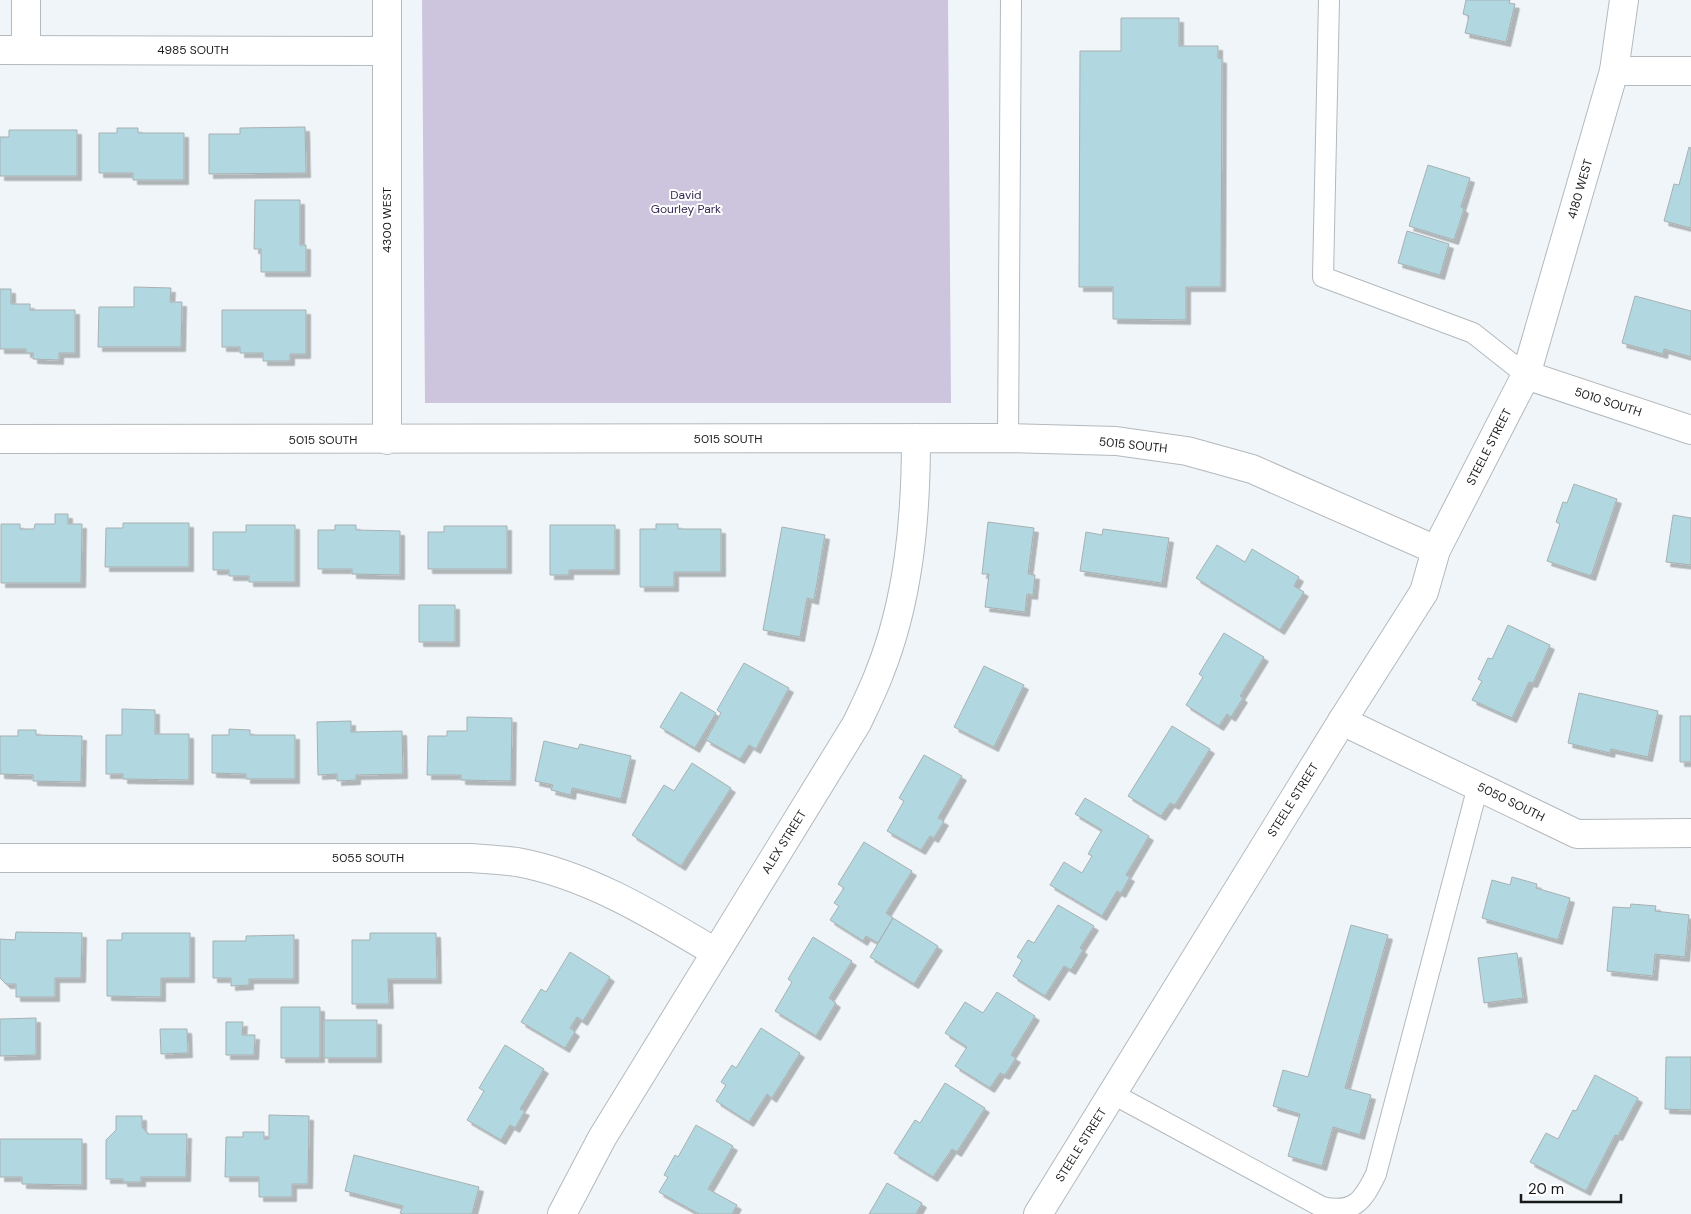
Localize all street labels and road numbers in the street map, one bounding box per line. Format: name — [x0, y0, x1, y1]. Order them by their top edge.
street label: 4985 SOUTH — [157, 42, 229, 58]
street label: 4180 WEST — [1564, 157, 1596, 221]
street label: 4300 WEST — [379, 187, 395, 253]
street label: 5010 SOUTH — [1572, 384, 1644, 420]
street label: STEELE STREET — [1463, 406, 1515, 488]
street label: 5015 SOUTH — [694, 431, 762, 447]
street label: 5015 SOUTH — [289, 432, 357, 448]
street label: 5015 SOUTH — [1098, 433, 1168, 457]
street label: STEELE STREET — [1264, 760, 1322, 840]
street label: 5050 SOUTH — [1475, 779, 1547, 825]
street label: ALEX STREET — [758, 807, 810, 877]
street label: 5055 SOUTH — [332, 850, 404, 866]
street label: STEELE STREET — [1052, 1105, 1110, 1185]

